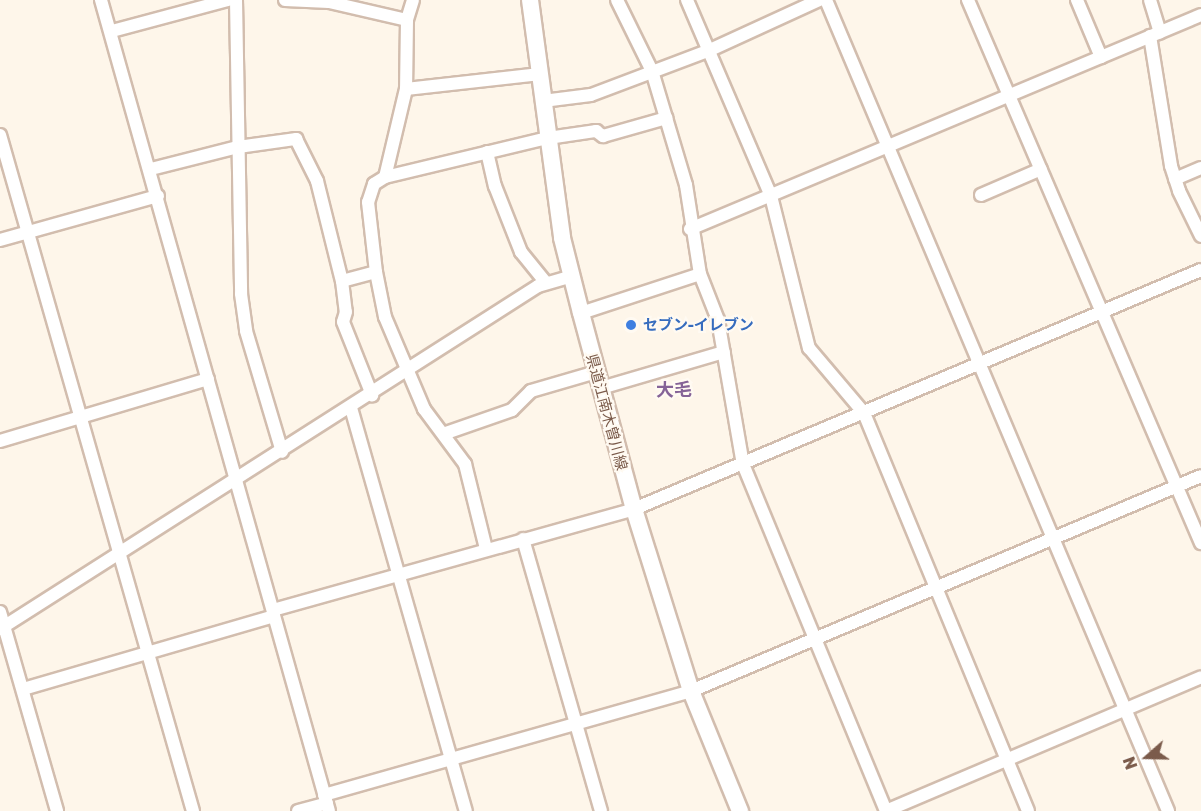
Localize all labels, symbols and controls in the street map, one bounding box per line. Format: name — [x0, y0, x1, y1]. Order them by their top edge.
place label: セブン-イレブン — [643, 316, 754, 334]
marker: セブン-イレブン — [624, 318, 638, 332]
street label: 県道江南木曽川線 — [583, 352, 631, 472]
district label: 大毛 — [656, 378, 692, 400]
north arrow — [1117, 727, 1177, 787]
text: N — [1119, 754, 1142, 772]

